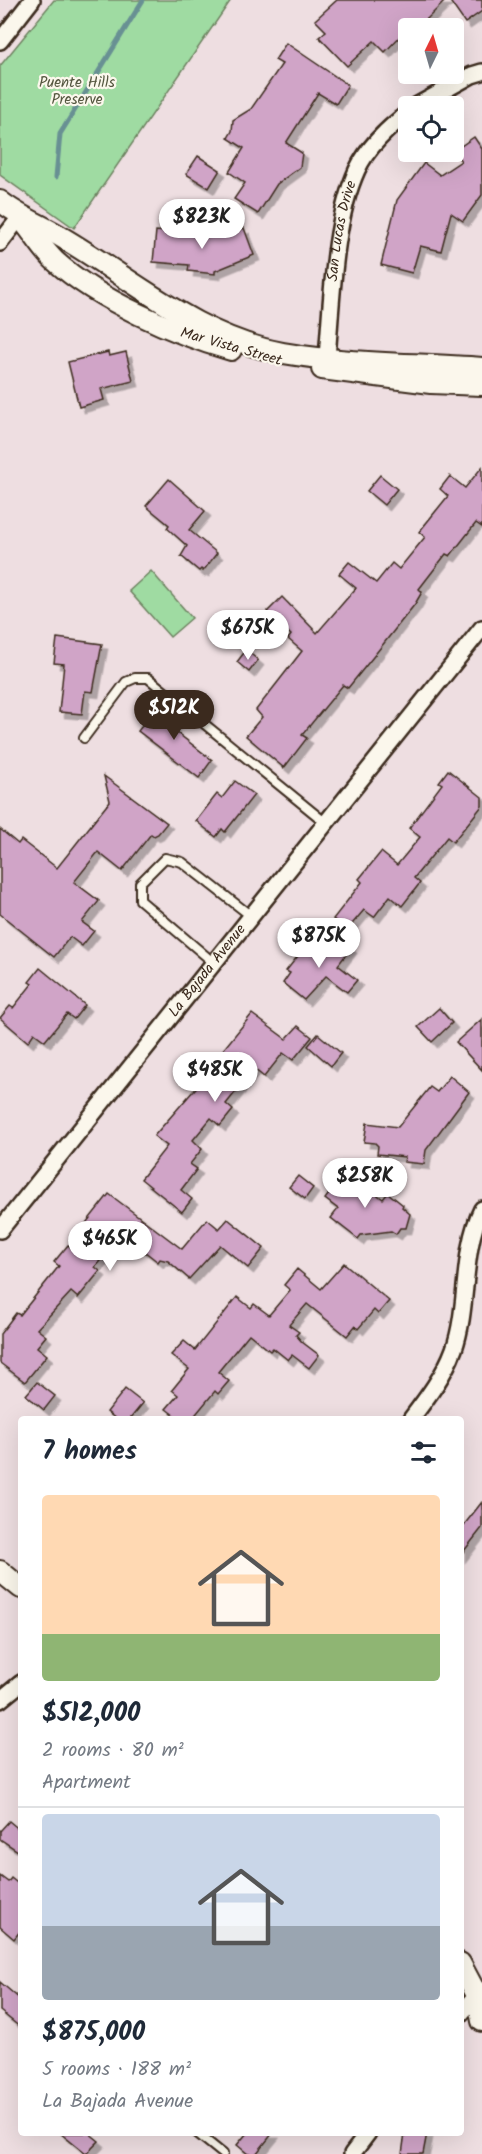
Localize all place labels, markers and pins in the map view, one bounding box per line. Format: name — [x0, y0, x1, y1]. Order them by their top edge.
pin: $823K — [160, 199, 244, 250]
pin: $675K — [206, 610, 290, 661]
pin: $512K — [132, 690, 216, 741]
pin: $875K — [277, 918, 361, 969]
pin: $485K — [173, 1052, 257, 1103]
pin: $258K — [323, 1158, 407, 1209]
pin: $465K — [68, 1221, 152, 1272]

